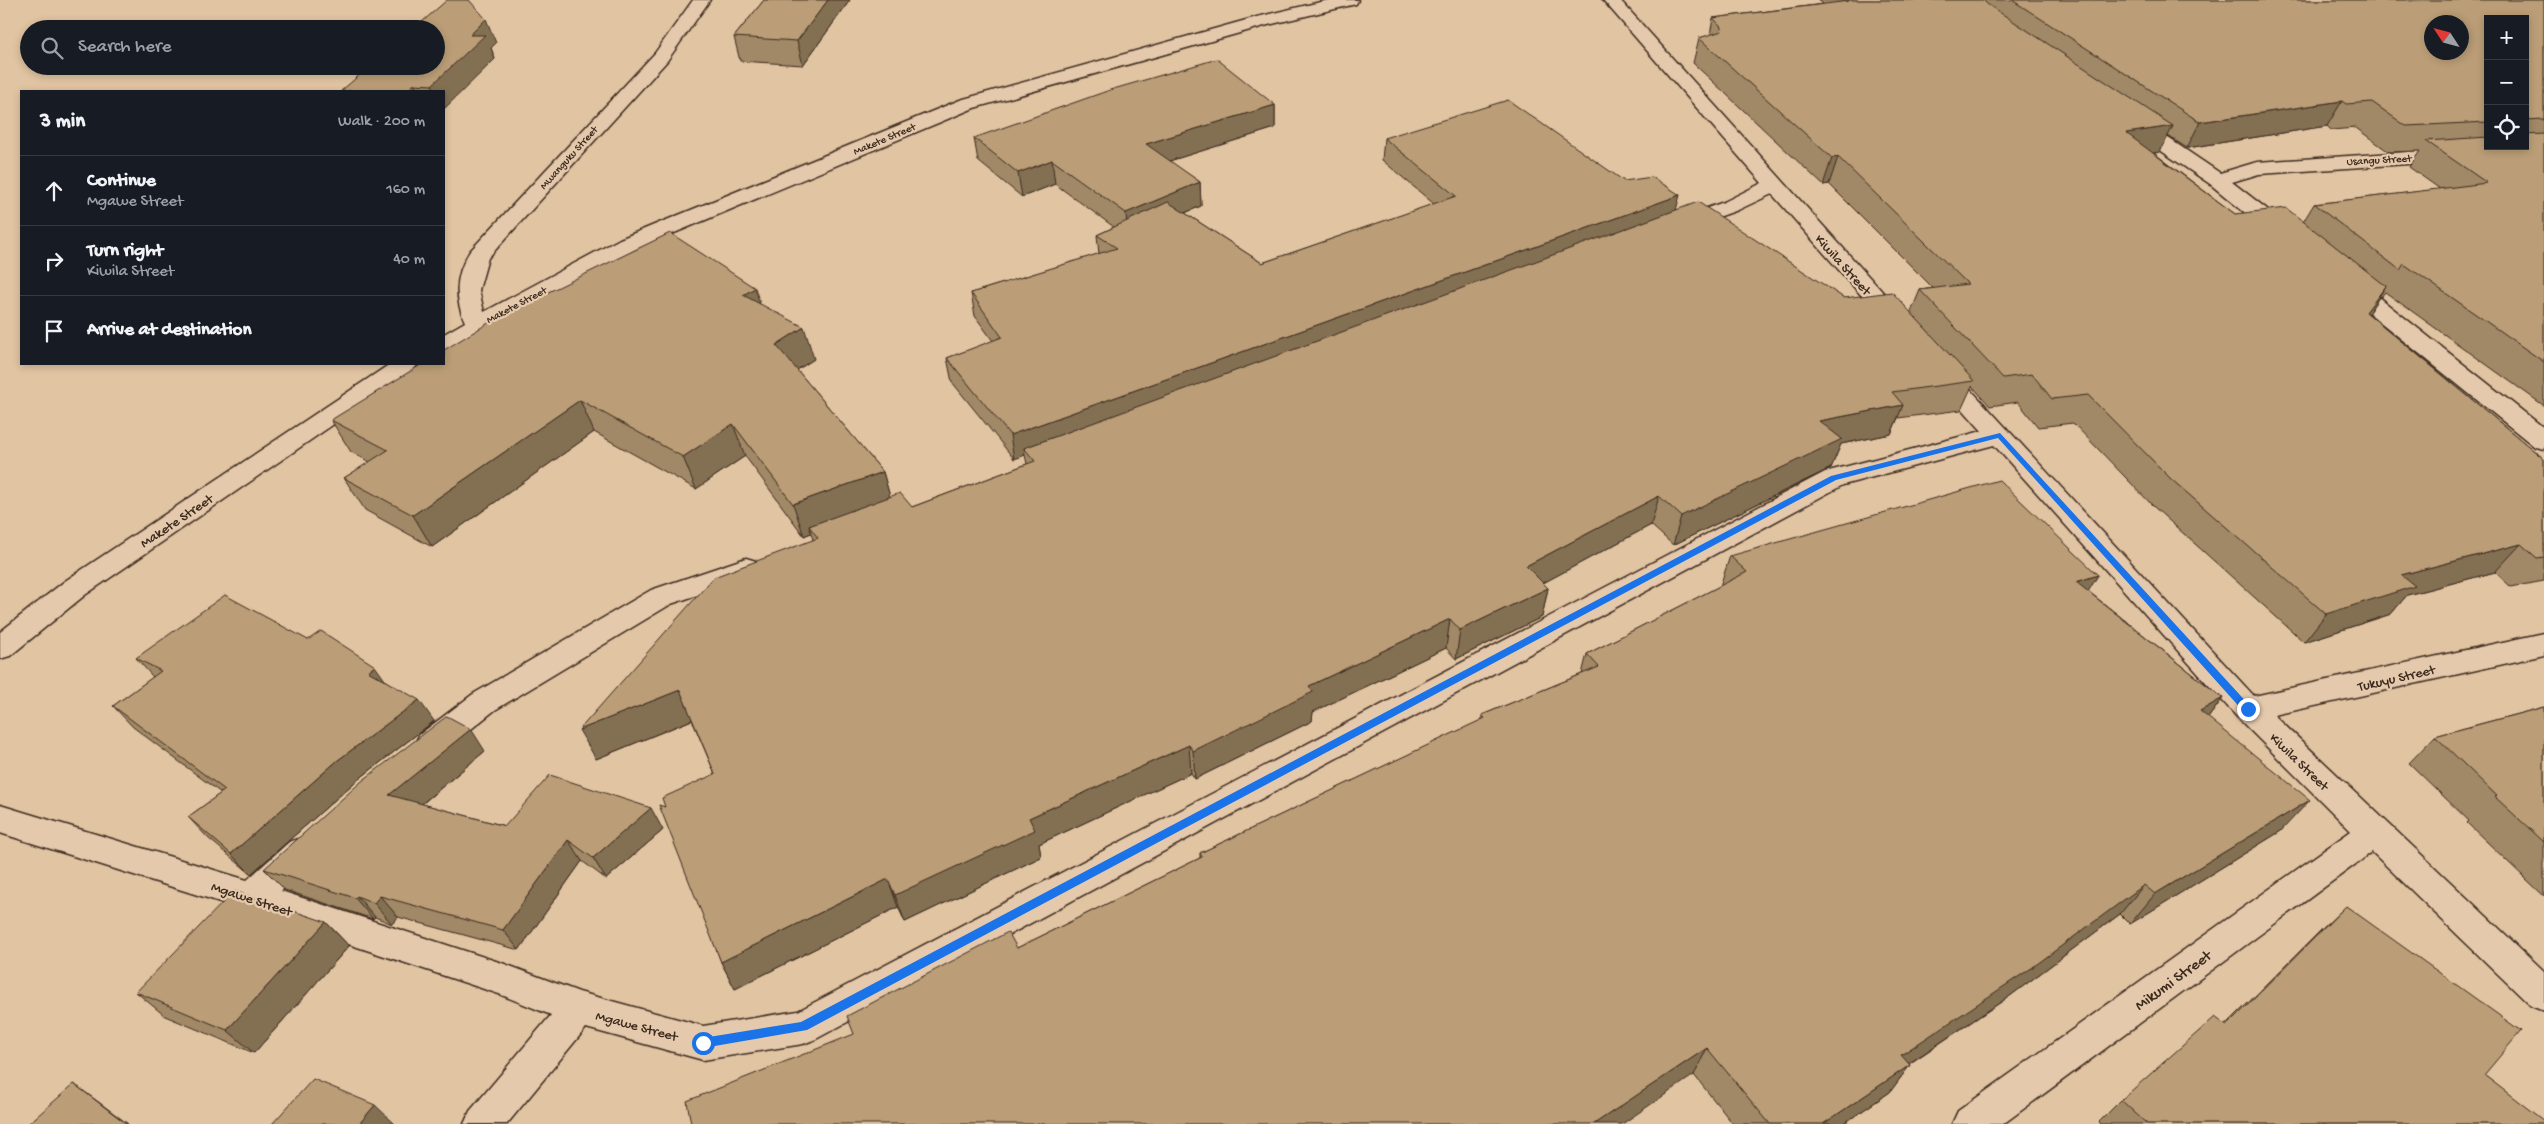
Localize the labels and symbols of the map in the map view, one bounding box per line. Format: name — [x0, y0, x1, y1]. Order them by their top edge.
north arrow — [2424, 15, 2469, 60]
street label: Makete Street — [852, 121, 919, 158]
street label: Mwanguku Street — [538, 123, 602, 192]
street label: Usangu Street — [2346, 153, 2413, 169]
street label: Kiwila Street — [1810, 232, 1875, 301]
street label: Makete Street — [485, 284, 550, 327]
street label: Makete Street — [138, 491, 218, 553]
street label: Tukuyu Street — [2355, 662, 2438, 697]
route end — [2237, 698, 2260, 721]
street label: Kiwila Street — [2265, 730, 2332, 796]
street label: Mgawe Street — [209, 879, 295, 922]
street label: Mikumi Street — [2132, 947, 2217, 1016]
street label: Mgawe Street — [594, 1008, 680, 1047]
route start — [692, 1032, 715, 1055]

